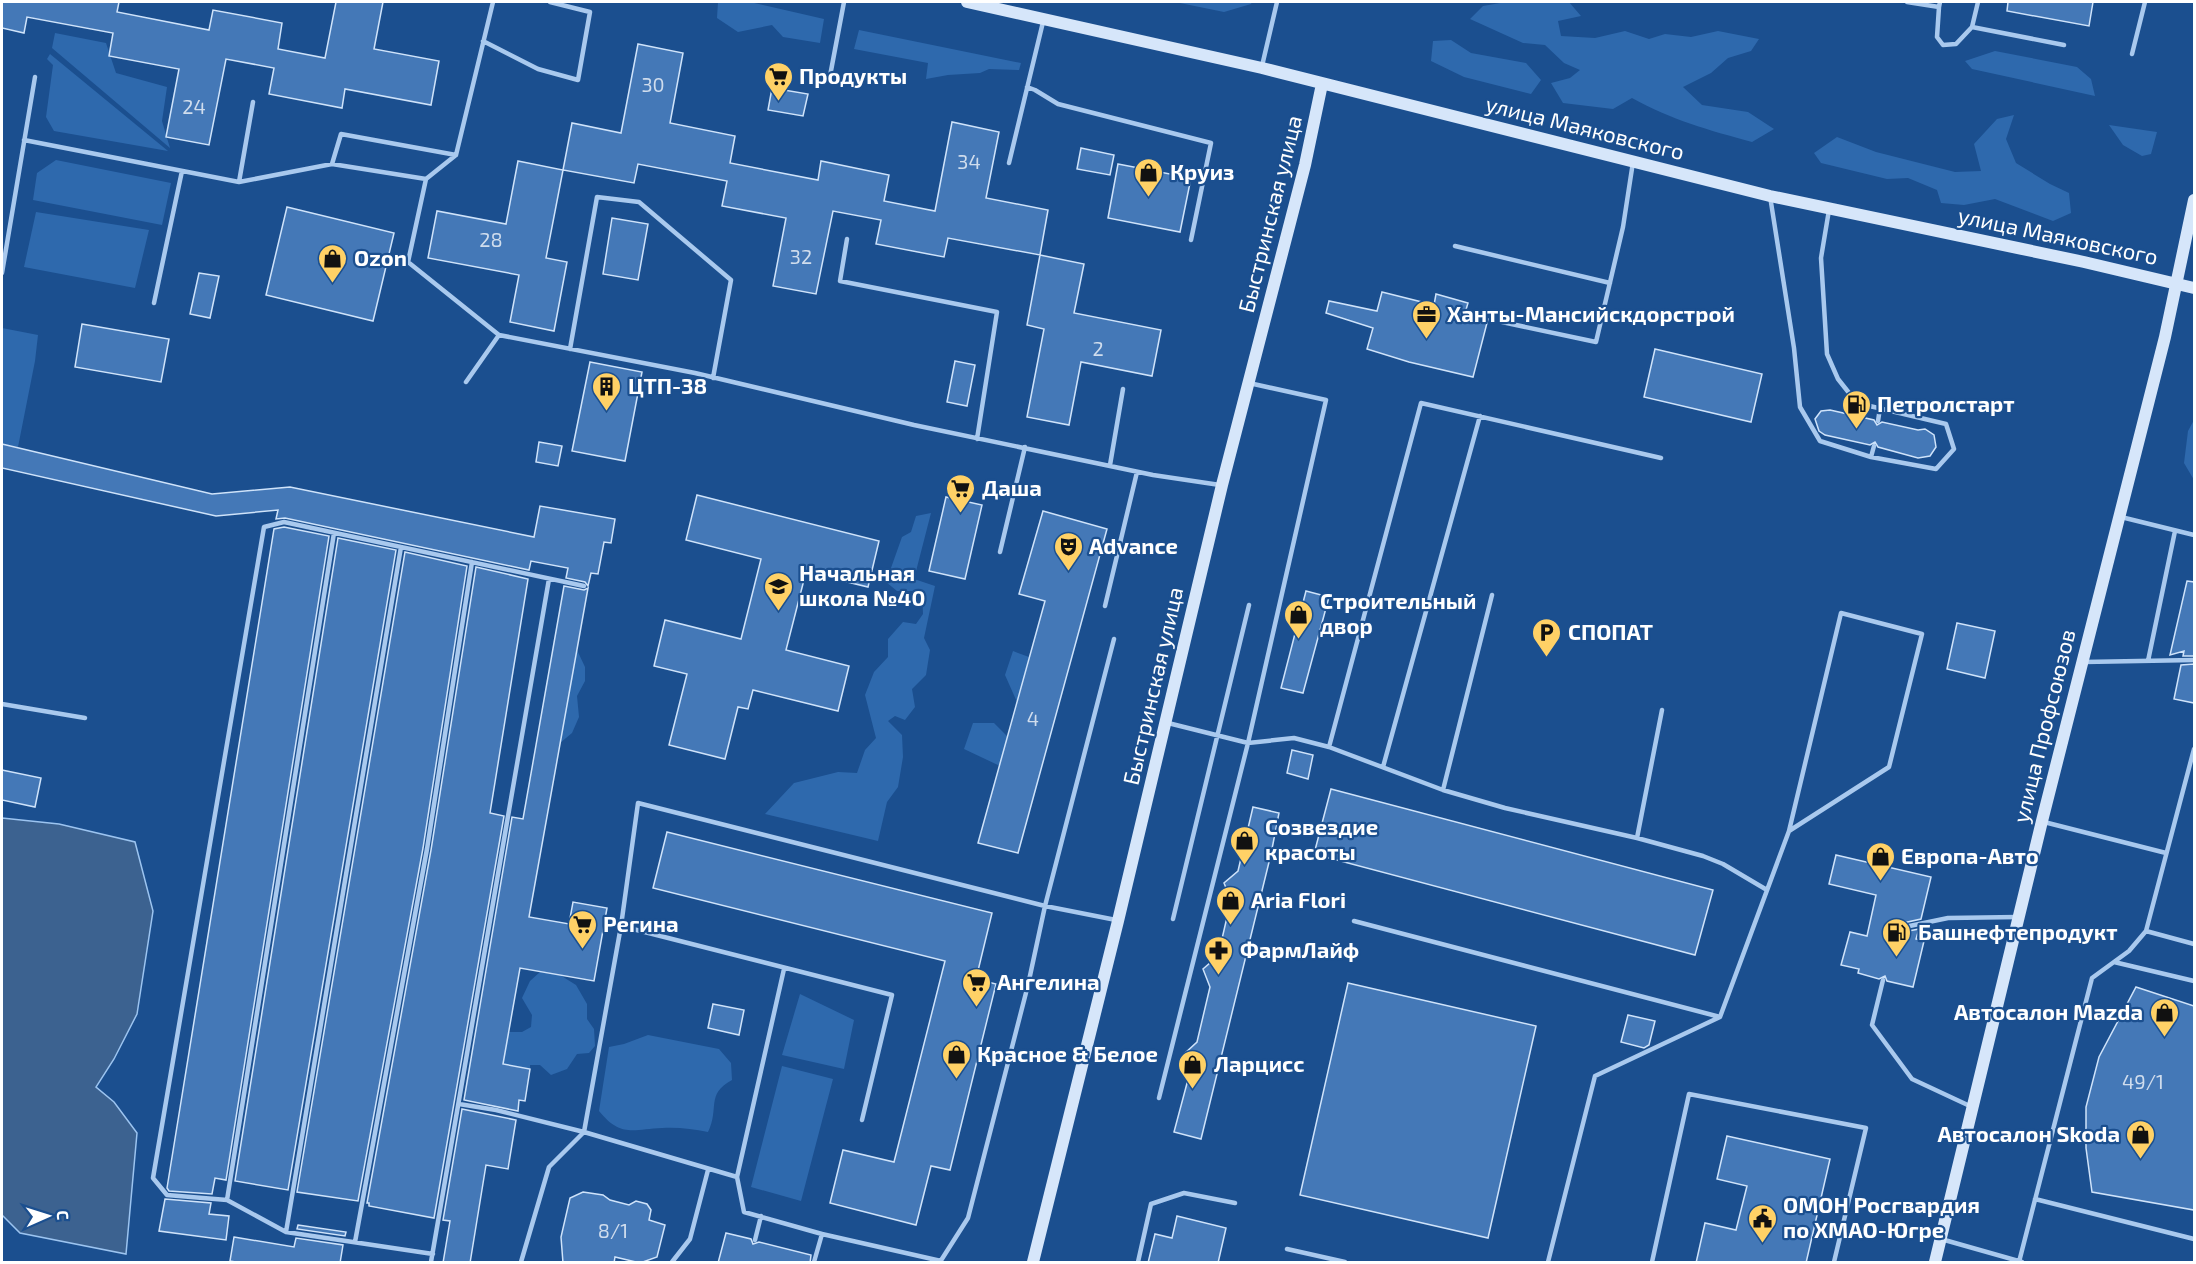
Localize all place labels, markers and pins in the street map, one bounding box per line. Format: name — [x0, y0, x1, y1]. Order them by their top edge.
supermarket icon: Продукты — [762, 60, 794, 102]
place label: Продукты — [799, 62, 907, 88]
shop icon: Круиз — [1133, 156, 1165, 198]
place label: Круиз — [1170, 158, 1234, 184]
shop icon: Ozon — [317, 242, 349, 284]
place label: Ozon — [354, 244, 407, 270]
office icon: Ханты-Мансийскдорстрой — [1410, 298, 1442, 340]
place label: Ханты-Мансийскдорстрой — [1447, 300, 1735, 326]
building icon: ЦТП-38 — [591, 370, 623, 412]
place label: ЦТП-38 — [628, 372, 707, 398]
fuel station icon: Петролстарт — [1840, 388, 1872, 430]
place label: Петролстарт — [1877, 390, 2015, 416]
supermarket icon: Даша — [945, 472, 977, 514]
place label: Даша — [982, 474, 1042, 500]
theatre icon: Advance — [1052, 530, 1084, 572]
place label: Advance — [1089, 532, 1178, 558]
place label: Начальная школа №40 — [799, 559, 925, 610]
school or university icon: Начальная школа №40 — [762, 570, 794, 612]
place label: Строительный двор — [1320, 587, 1476, 638]
shop icon: Строительный двор — [1283, 598, 1315, 640]
parking icon: СПОПАТ — [1531, 616, 1563, 658]
place label: СПОПАТ — [1568, 618, 1653, 644]
place label: Созвездие красоты — [1265, 813, 1378, 864]
shop icon: Созвездие красоты — [1228, 824, 1260, 866]
shop icon: Европа-Авто — [1864, 840, 1896, 882]
place label: Европа-Авто — [1901, 842, 2039, 868]
shop icon: Aria Flori — [1214, 884, 1246, 926]
place label: Aria Flori — [1251, 886, 1346, 912]
supermarket icon: Регина — [566, 908, 598, 950]
place label: Регина — [603, 910, 679, 936]
fuel station icon: Башнефтепродукт — [1881, 916, 1913, 958]
place label: Башнефтепродукт — [1918, 918, 2118, 944]
pharmacy icon: ФармЛайф — [1203, 934, 1235, 976]
place label: ФармЛайф — [1240, 936, 1359, 962]
supermarket icon: Ангелина — [960, 966, 992, 1008]
place label: Ангелина — [997, 968, 1100, 994]
shop icon: Автосалон Mazda — [2148, 996, 2180, 1038]
place label: Автосалон Mazda — [1954, 998, 2143, 1024]
shop icon: Красное & Белое — [940, 1038, 972, 1080]
place label: Красное & Белое — [977, 1040, 1158, 1066]
shop icon: Ларцисс — [1177, 1048, 1209, 1090]
place label: Ларцисс — [1214, 1050, 1304, 1076]
shop icon: Автосалон Skoda — [2125, 1118, 2157, 1160]
place label: Автосалон Skoda — [1937, 1120, 2120, 1146]
place label: ОМОН Росгвардия по ХМАО-Югре — [1783, 1191, 1980, 1242]
public building icon: ОМОН Росгвардия по ХМАО-Югре — [1746, 1202, 1778, 1244]

